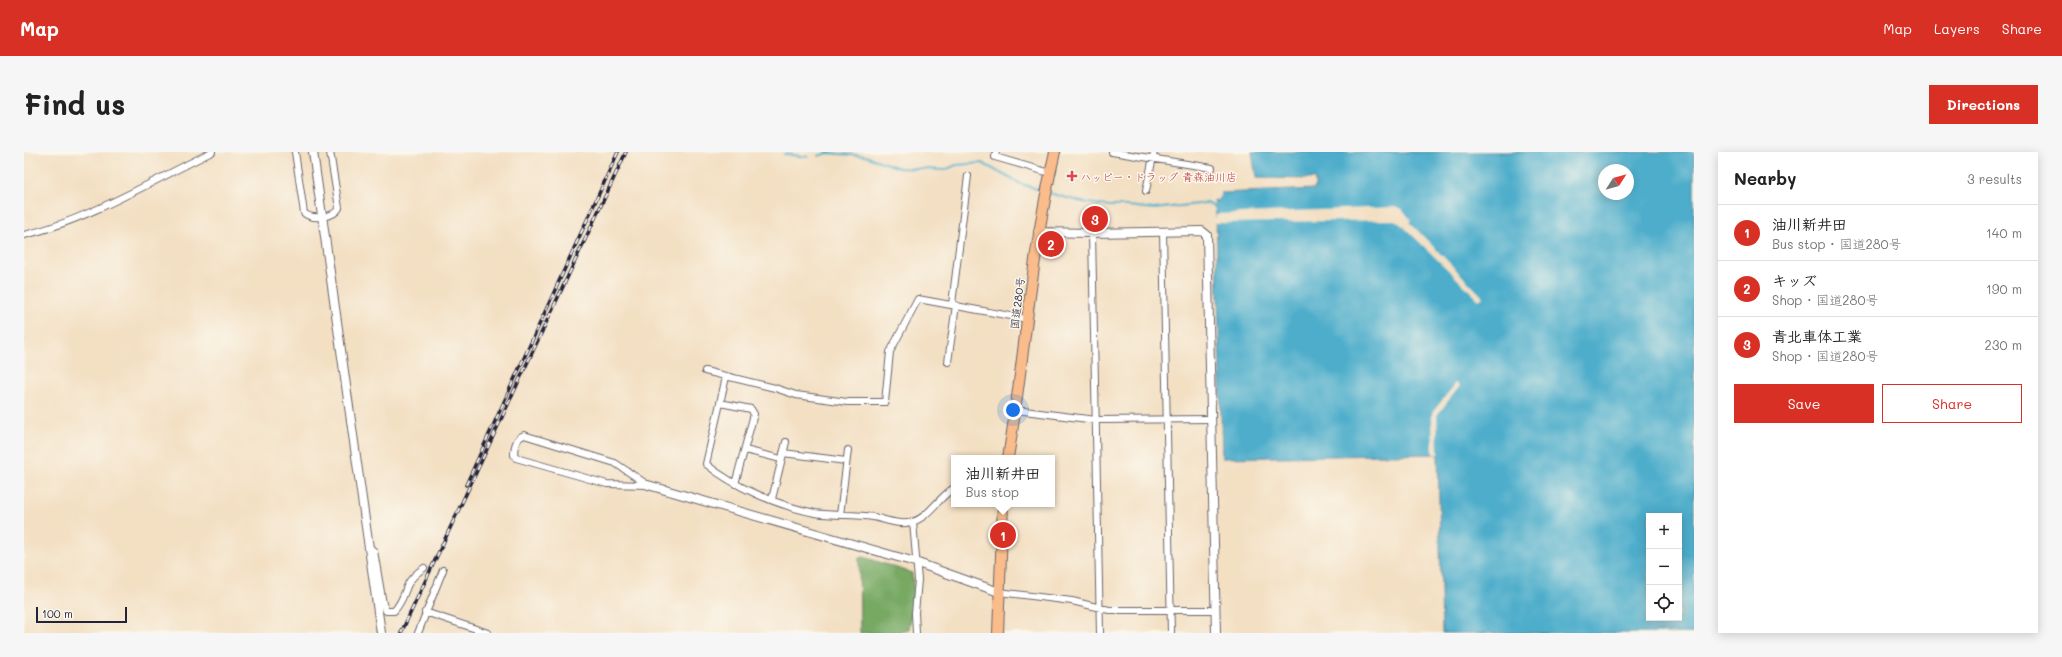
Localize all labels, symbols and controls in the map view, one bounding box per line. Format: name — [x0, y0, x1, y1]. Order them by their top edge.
text: Map — [20, 16, 59, 41]
text: Map — [1883, 19, 1912, 38]
text: Layers — [1934, 19, 1980, 38]
text: Share — [2002, 19, 2042, 38]
button: Directions — [1929, 85, 2038, 124]
text: Find us — [24, 86, 125, 122]
north arrow — [1598, 164, 1634, 200]
text: Nearby — [1734, 167, 1796, 189]
place label: ハッピー・ドラッグ 青森油川店 — [1080, 169, 1237, 184]
text: 3 results — [1967, 170, 2022, 187]
marker: ハッピー・ドラッグ 青森油川店 — [1067, 171, 1077, 181]
pin: 3 — [1082, 204, 1108, 234]
text: 油川新井田 — [1772, 214, 1847, 234]
text: 1 — [1744, 224, 1750, 241]
text: 140 m — [1986, 224, 2022, 241]
pin: 2 — [1038, 229, 1064, 259]
text: Bus stop · 国道280号 — [1772, 235, 1902, 252]
text: キッズ — [1772, 270, 1817, 290]
street label: 国道280号 — [1006, 276, 1028, 330]
text: 2 — [1743, 280, 1751, 297]
text: 190 m — [1986, 280, 2022, 297]
text: Shop · 国道280号 — [1772, 291, 1879, 308]
text: 青北車体工業 — [1772, 326, 1862, 346]
text: 3 — [1743, 336, 1751, 353]
text: 230 m — [1985, 336, 2022, 353]
text: Shop · 国道280号 — [1772, 347, 1879, 364]
button: Save — [1734, 384, 1874, 423]
button: Share — [1882, 384, 2022, 423]
your location — [1003, 400, 1023, 420]
popup — [951, 455, 1055, 507]
text: 油川新井田 — [965, 463, 1041, 483]
text: Bus stop — [965, 483, 1019, 500]
map controls — [1646, 513, 1682, 621]
button: + — [1646, 513, 1682, 549]
pin: 1 — [990, 520, 1016, 550]
button: − — [1646, 549, 1682, 585]
button: locate — [1646, 585, 1682, 621]
scale bar — [36, 605, 127, 624]
text: 100 m — [42, 606, 73, 621]

